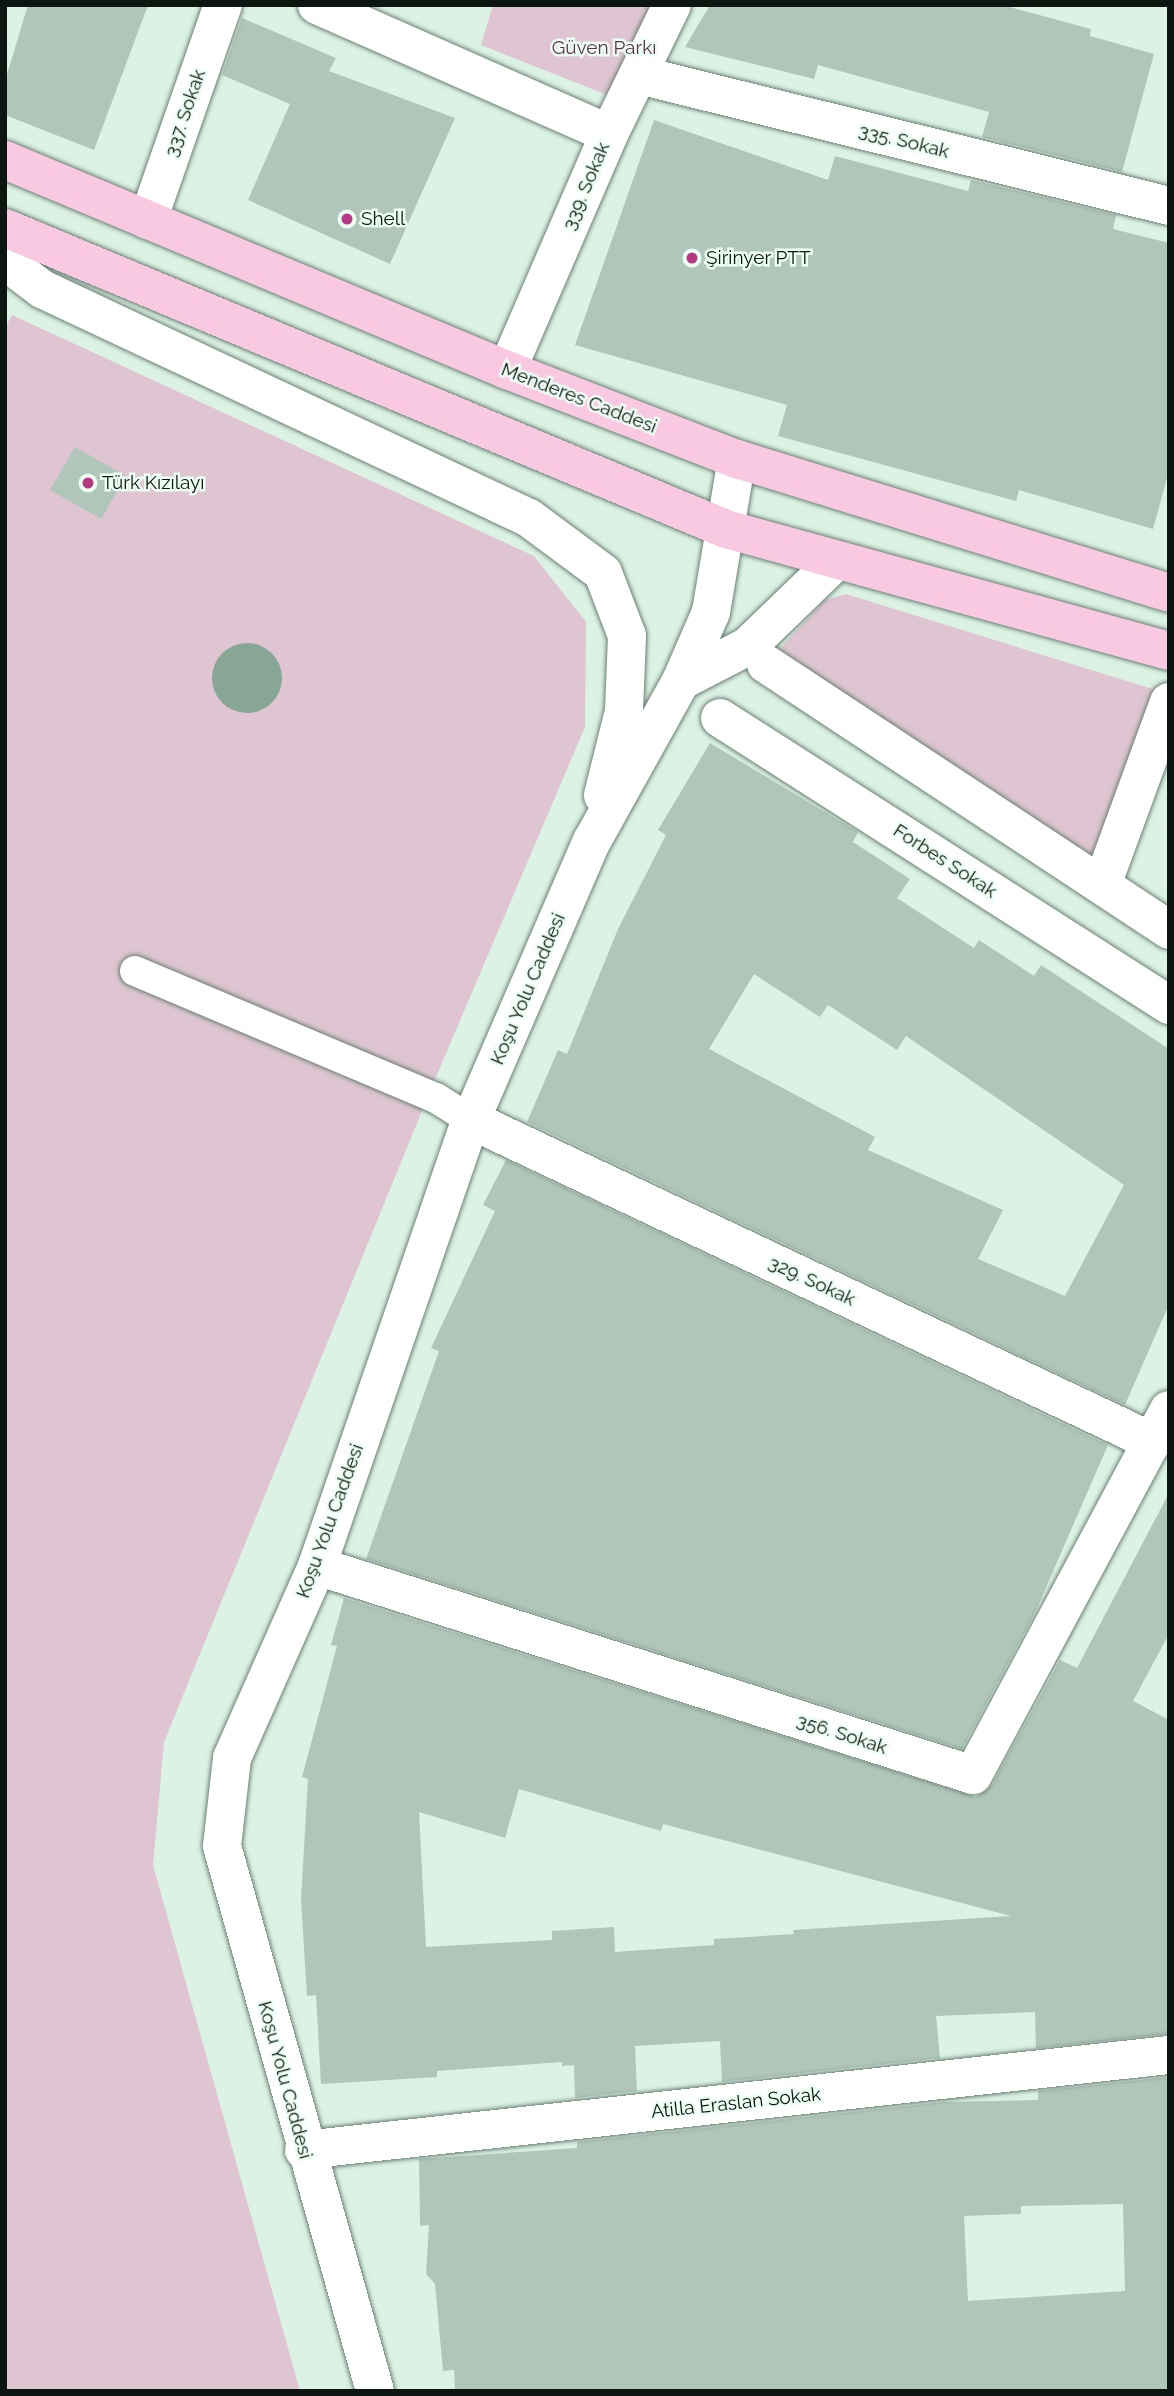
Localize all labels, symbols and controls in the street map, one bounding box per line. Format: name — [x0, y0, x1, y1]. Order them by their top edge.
park label: Güven Parkı — [552, 37, 656, 59]
street label: 337. Sokak — [159, 66, 211, 160]
street label: 335. Sokak — [856, 119, 952, 163]
street label: 339. Sokak — [557, 139, 615, 233]
place label: Shell — [361, 208, 405, 230]
marker: Shell — [339, 211, 355, 227]
place label: Şirinyer PTT — [706, 247, 811, 269]
marker: Şirinyer PTT — [684, 250, 700, 266]
street label: Menderes Caddesi — [498, 358, 660, 438]
place label: Türk Kızılayı — [102, 472, 204, 494]
marker: Türk Kızılayı — [80, 475, 96, 491]
street label: Forbes Sokak — [889, 819, 1001, 903]
street label: Koşu Yolu Caddesi — [486, 910, 570, 1068]
street label: 329. Sokak — [765, 1251, 859, 1311]
street label: Koşu Yolu Caddesi — [291, 1441, 369, 1601]
street label: 356. Sokak — [794, 1709, 890, 1759]
street label: Koşu Yolu Caddesi — [253, 1998, 317, 2162]
street label: Atilla Eraslan Sokak — [650, 2083, 822, 2123]

